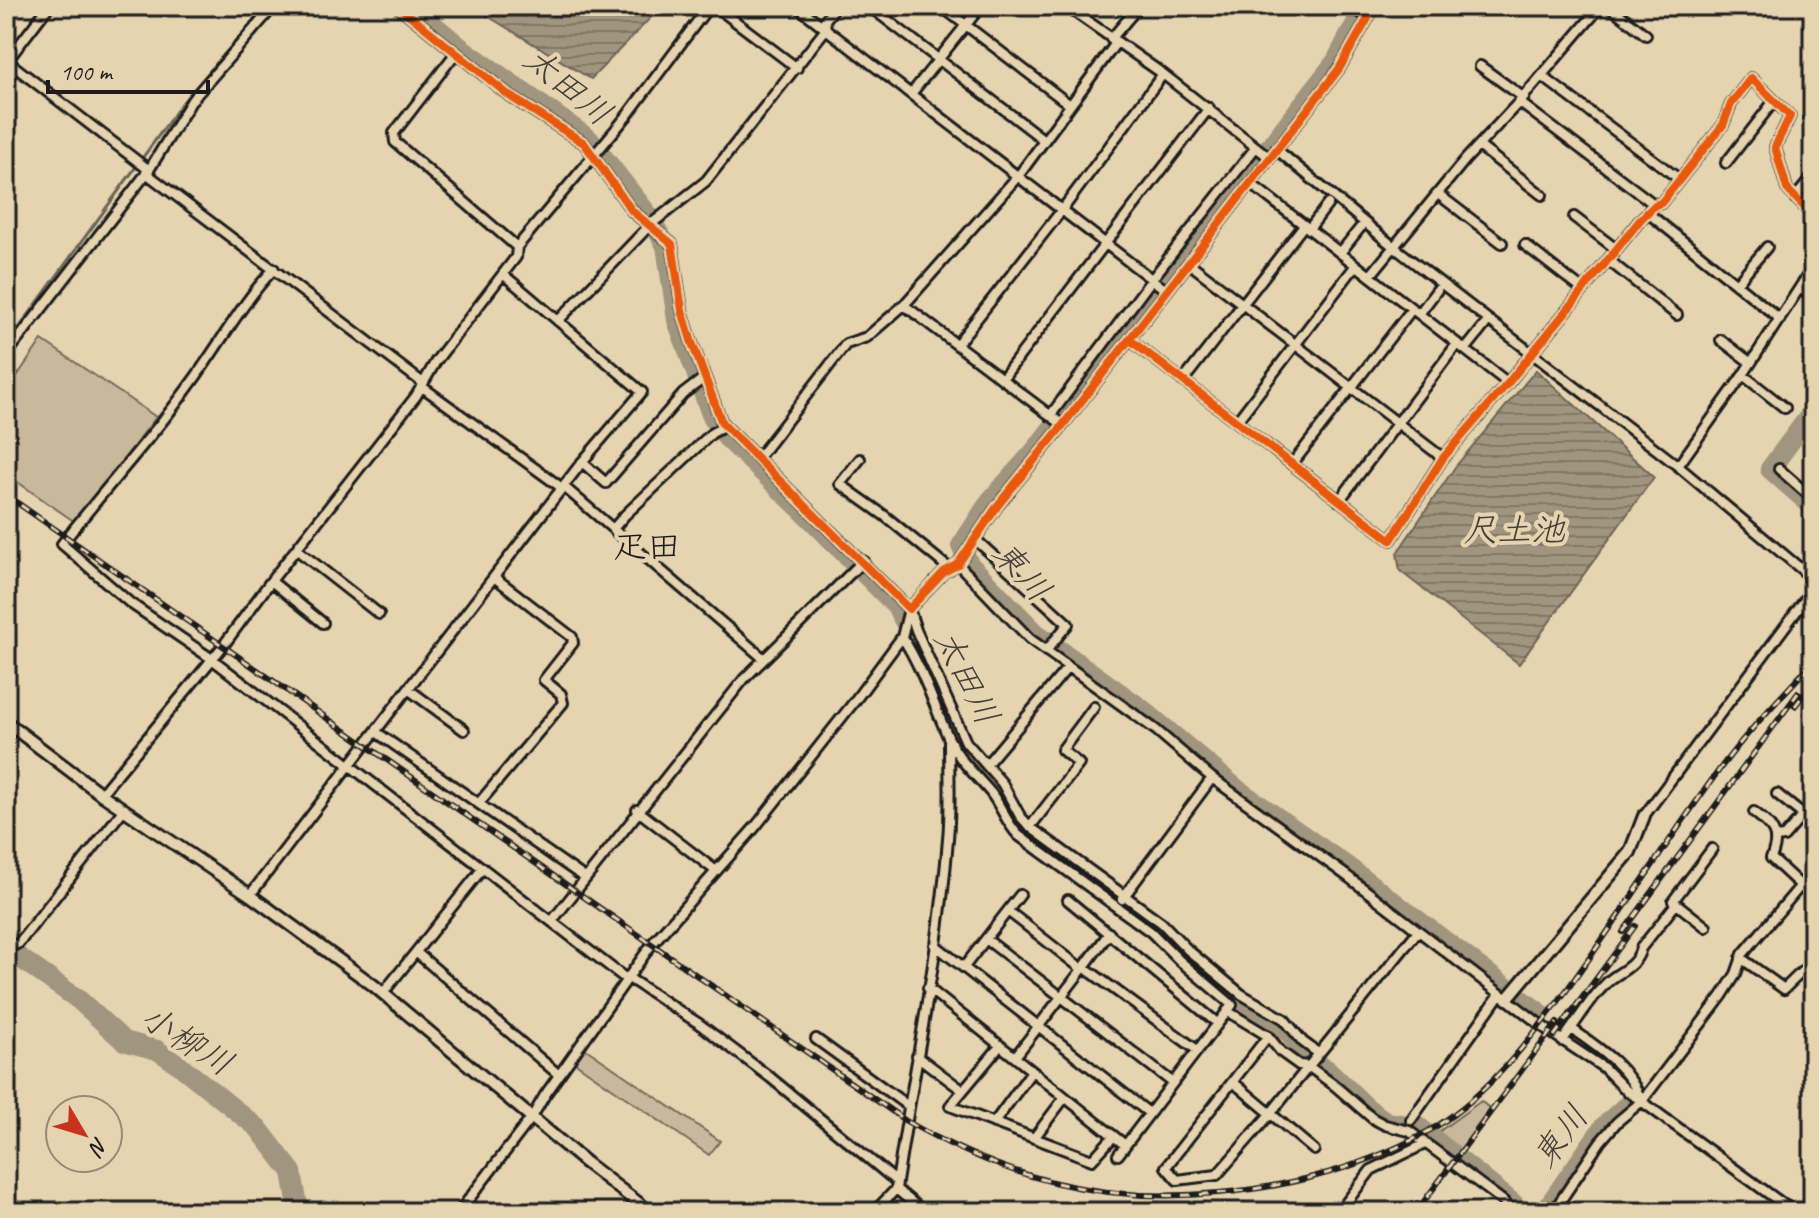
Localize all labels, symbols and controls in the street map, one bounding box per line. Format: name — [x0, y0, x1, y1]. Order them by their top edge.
water label: 太田川 — [515, 37, 621, 135]
scale bar — [48, 44, 208, 94]
text: 100 m — [60, 57, 114, 87]
water label: 尺土池 — [1463, 508, 1566, 551]
district label: 疋田 — [613, 525, 681, 568]
water label: 東川 — [983, 531, 1061, 611]
water label: 太田川 — [925, 622, 1009, 732]
water label: 小柳川 — [132, 995, 242, 1085]
north arrow — [44, 1094, 124, 1174]
water label: 東川 — [1522, 1096, 1598, 1176]
text: N — [82, 1132, 114, 1162]

